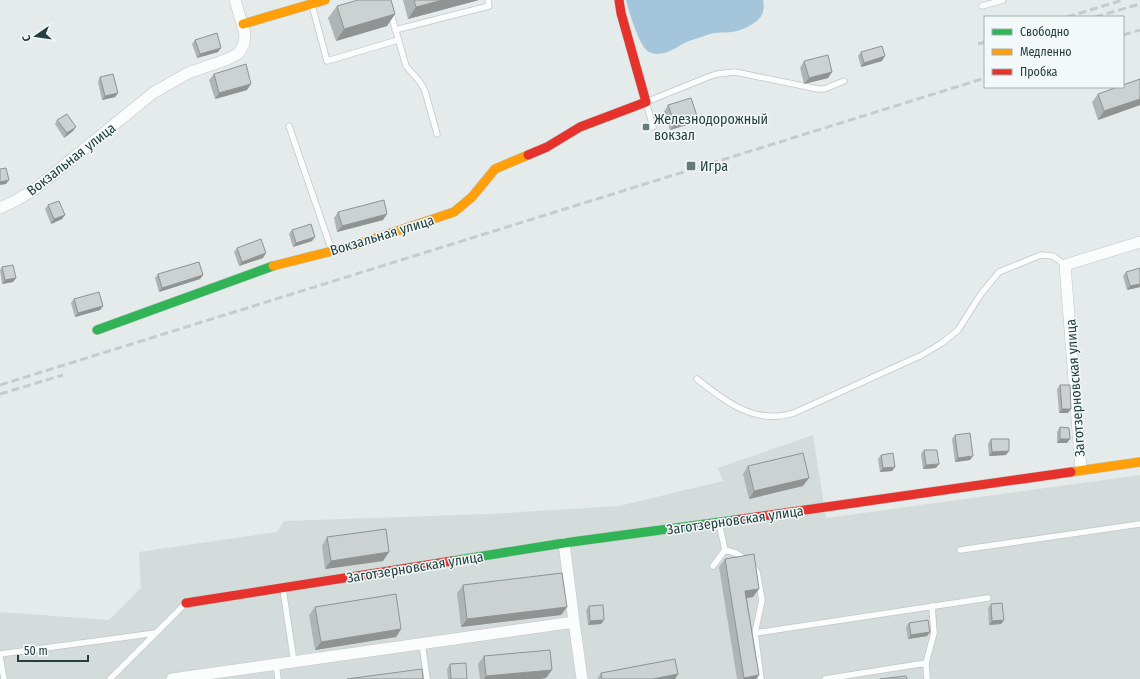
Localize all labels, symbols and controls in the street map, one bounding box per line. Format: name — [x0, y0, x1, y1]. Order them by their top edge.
north arrow — [16, 16, 56, 56]
legend — [984, 16, 1124, 88]
text: Свободно — [1020, 25, 1069, 39]
text: С — [20, 34, 34, 42]
text: Медленно — [1020, 45, 1072, 59]
text: Пробка — [1020, 65, 1058, 79]
place label: Железнодорожный вокзал — [654, 111, 768, 144]
street label: Вокзальная улица — [24, 119, 119, 199]
marker: Железнодорожный вокзал — [641, 122, 651, 132]
place label: Игра — [700, 158, 728, 175]
marker: Игра — [685, 160, 697, 172]
street label: Вокзальная улица — [328, 212, 436, 259]
street label: Заготзерновская улица — [1062, 318, 1089, 457]
street label: Заготзерновская улица — [665, 502, 805, 539]
street label: Заготзерновская улица — [346, 548, 485, 587]
scale bar — [18, 637, 88, 663]
text: 50 m — [24, 644, 48, 658]

